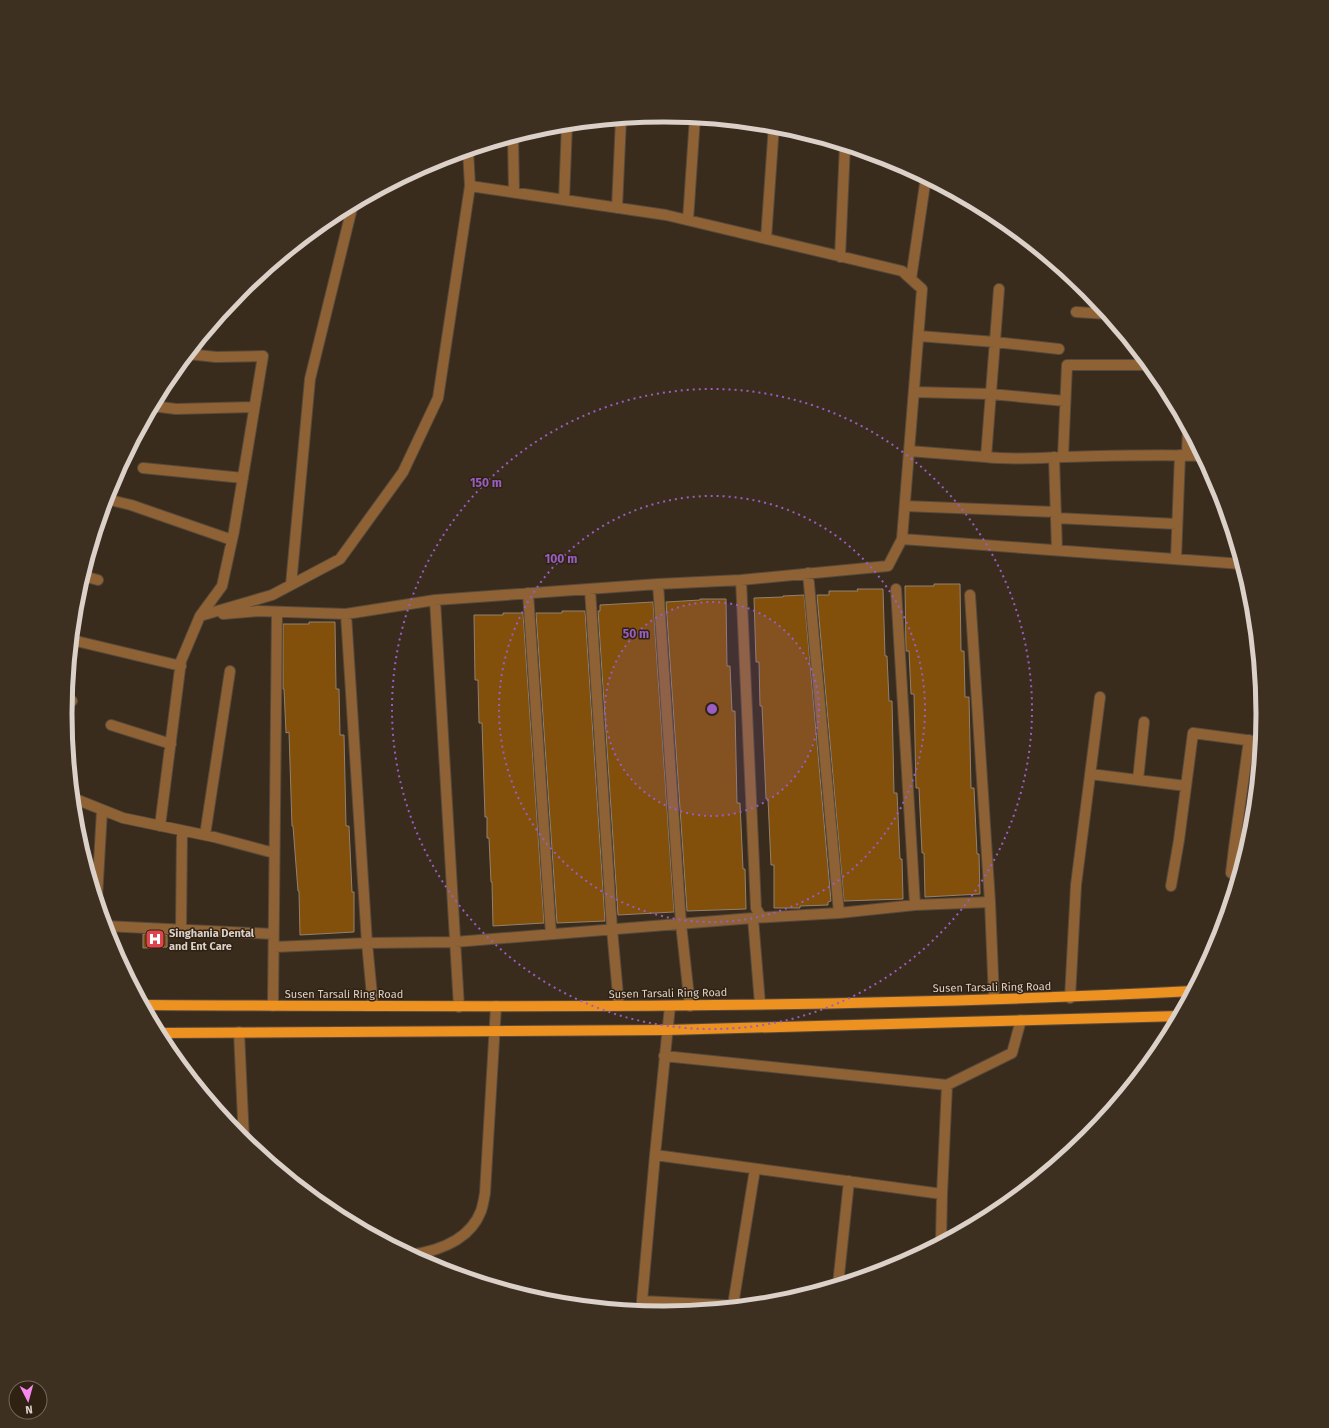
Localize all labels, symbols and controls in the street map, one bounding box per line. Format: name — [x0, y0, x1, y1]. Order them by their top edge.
text: 150 m — [470, 476, 502, 490]
text: 100 m — [545, 552, 577, 566]
text: 50 m — [623, 627, 649, 641]
centre of rings — [705, 702, 719, 716]
place label: Singhania Dental and Ent Care — [169, 927, 255, 953]
hospital icon: Singhania Dental and Ent Care — [144, 928, 166, 950]
street label: Susen Tarsali Ring Road — [933, 980, 1051, 995]
street label: Susen Tarsali Ring Road — [609, 986, 727, 1001]
street label: Susen Tarsali Ring Road — [285, 988, 403, 1001]
north arrow — [8, 1380, 48, 1420]
text: N — [25, 1403, 33, 1416]

